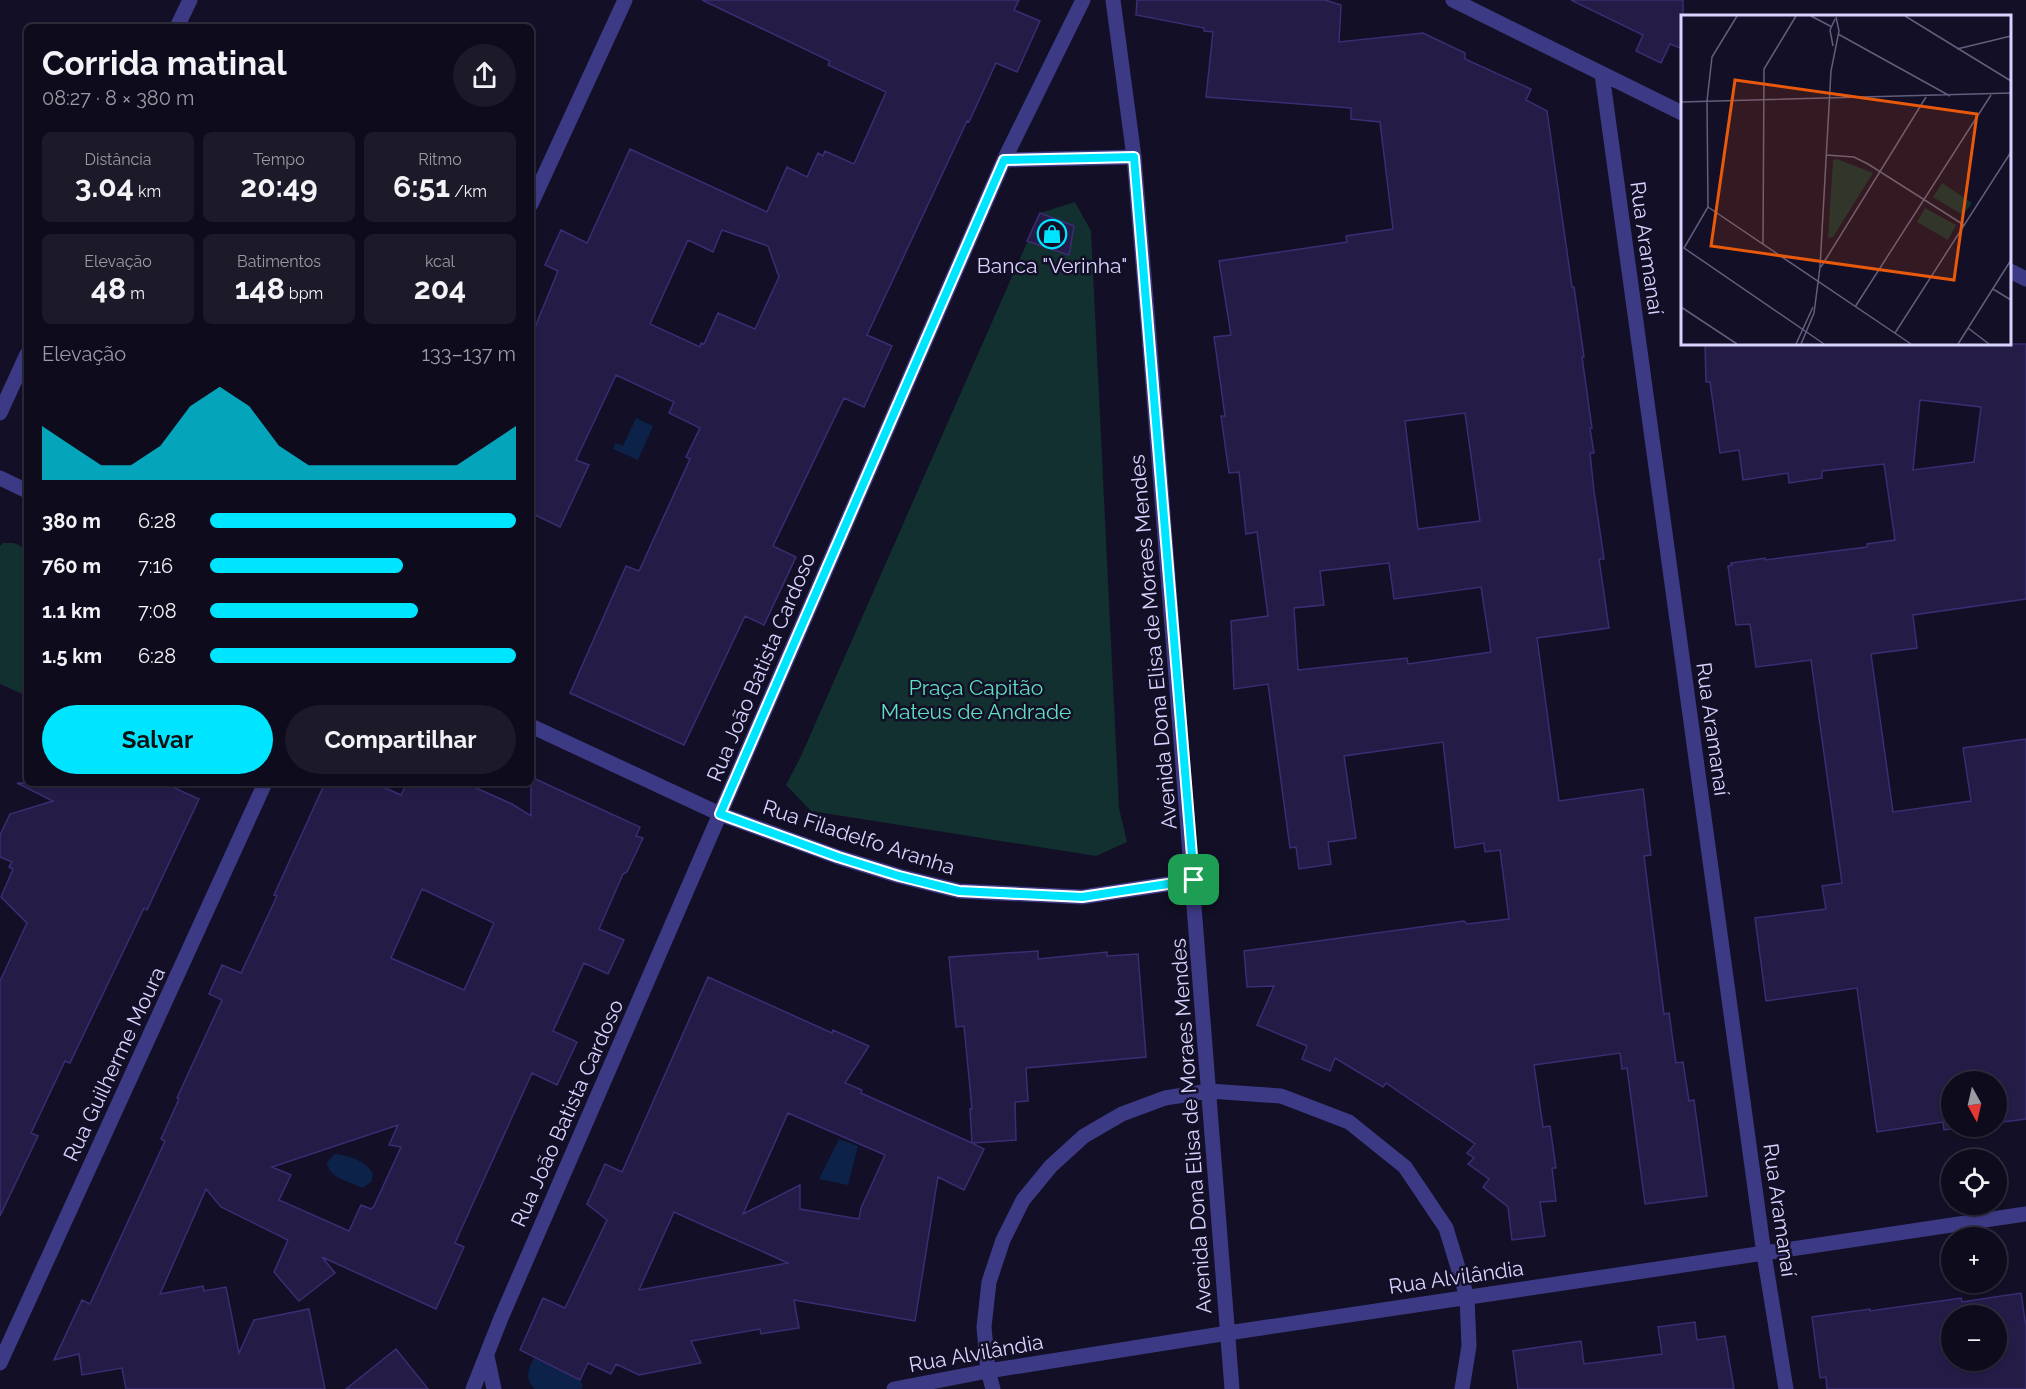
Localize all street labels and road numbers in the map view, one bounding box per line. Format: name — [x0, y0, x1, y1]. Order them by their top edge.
street label: Rua Aramanaí — [1625, 180, 1669, 317]
street label: Avenida Dona Elisa de Moraes Mendes — [1124, 453, 1182, 831]
street label: Rua João Batista Cardoso — [701, 549, 821, 785]
street label: Rua Aramanaí — [1691, 661, 1735, 798]
street label: Rua Filadelfo Aranha — [760, 794, 958, 880]
street label: Avenida Dona Elisa de Moraes Mendes — [1165, 937, 1217, 1315]
street label: Rua Guilherme Moura — [58, 963, 170, 1165]
street label: Rua João Batista Cardoso — [506, 996, 628, 1230]
street label: Rua Aramanaí — [1758, 1142, 1802, 1279]
street label: Rua Alvilândia — [1387, 1255, 1525, 1299]
street label: Rua Alvilândia — [907, 1329, 1045, 1377]

